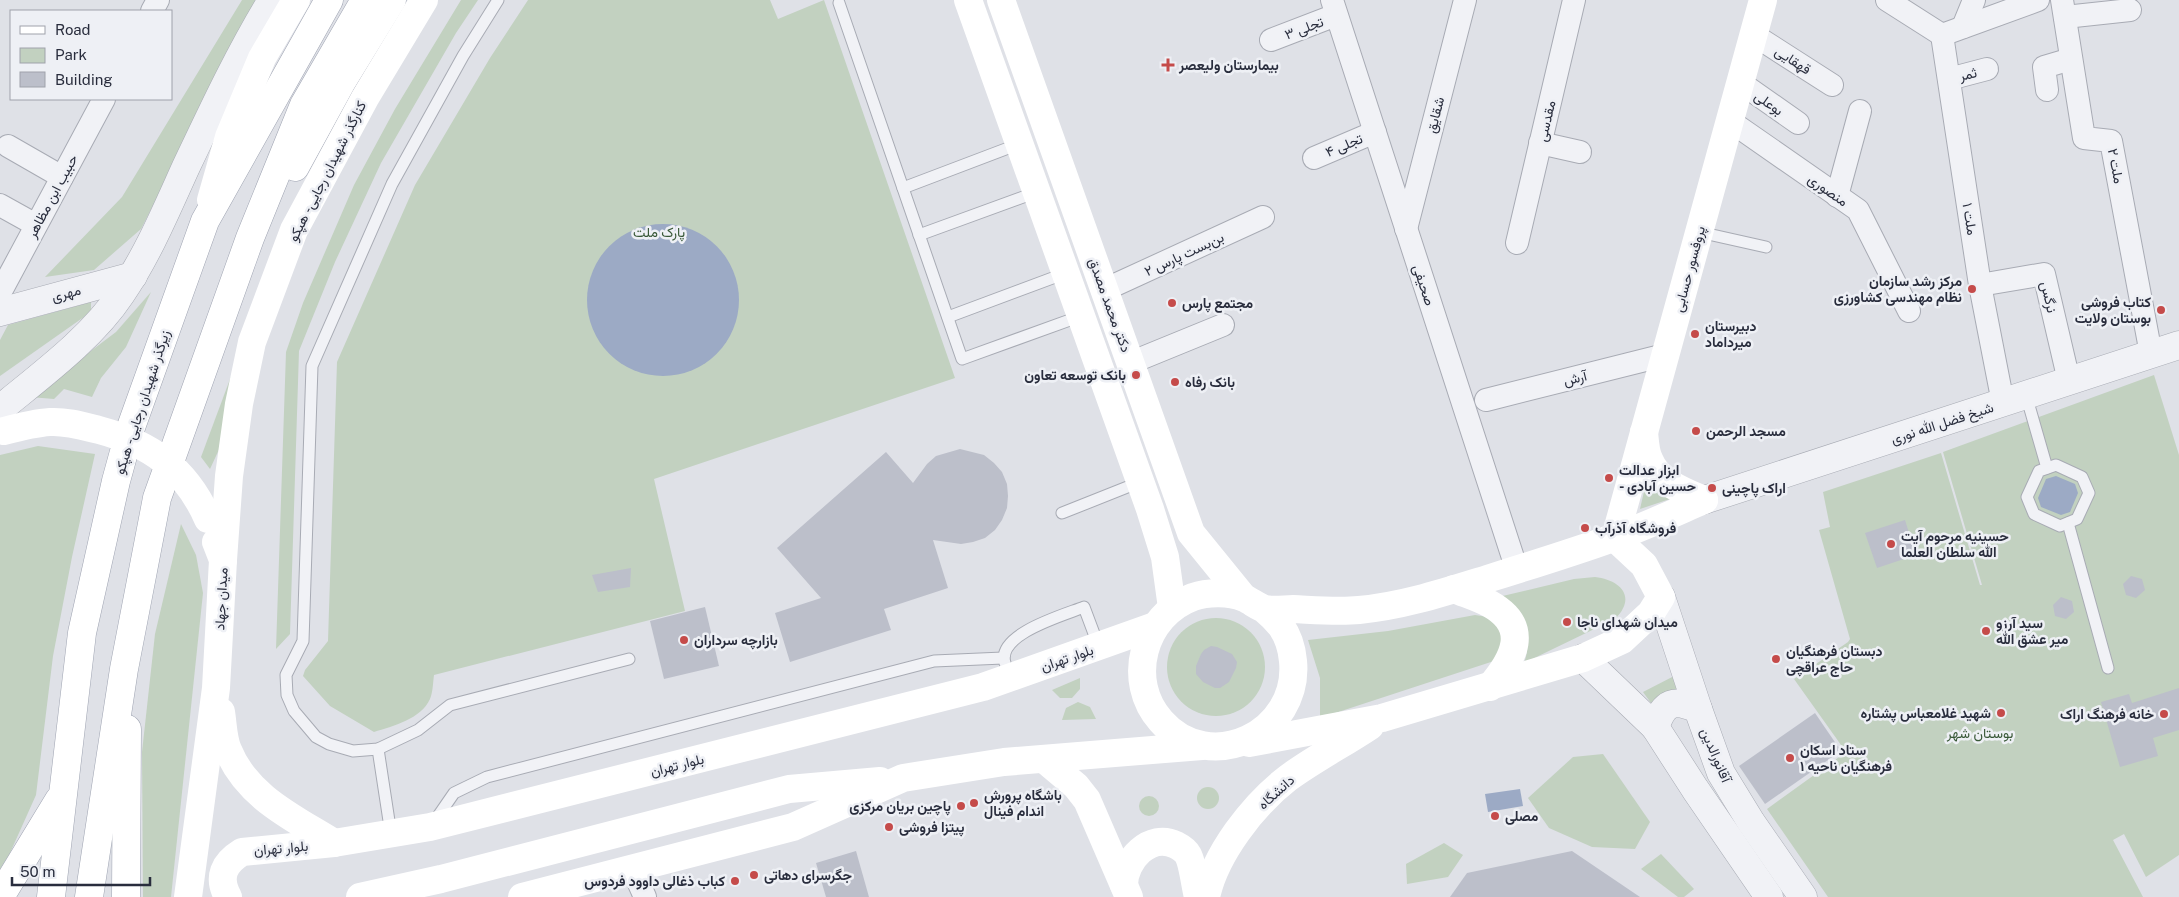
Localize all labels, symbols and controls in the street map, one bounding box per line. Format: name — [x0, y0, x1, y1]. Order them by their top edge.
legend — [10, 10, 172, 100]
street label: تجلی ۳ — [1282, 13, 1326, 44]
text: Road — [55, 21, 91, 38]
street label: قهقایی — [1772, 43, 1814, 78]
text: Park — [55, 46, 87, 63]
place label: بیمارستان ولیعصر — [1178, 57, 1279, 74]
marker: بیمارستان ولیعصر — [1161, 58, 1175, 72]
street label: ثمر — [1957, 64, 1979, 85]
text: Building — [55, 71, 113, 88]
street label: بوعلی — [1751, 87, 1786, 119]
street label: شقایق — [1423, 95, 1448, 135]
street label: کنارگذر شهیدان رجایی - هپکو — [285, 98, 371, 245]
street label: مقدسی — [1533, 99, 1559, 143]
street label: تجلی ۴ — [1323, 130, 1365, 161]
street label: ملت ۲ — [2105, 147, 2127, 185]
street label: حبیب ابن مظاهر — [23, 151, 82, 242]
street label: منصوری — [1804, 171, 1851, 210]
street label: ملت ۱ — [1960, 202, 1980, 236]
park label: پارک ملت — [633, 224, 685, 242]
street label: پروفسور حسابی — [1670, 224, 1710, 314]
street label: بن‌بست پارس ۲ — [1142, 229, 1227, 281]
street label: دکتر محمد مصدق — [1085, 256, 1135, 355]
street label: صحیفی — [1409, 262, 1438, 308]
place label: مرکز رشد سازمان نظام مهندسی کشاورزی — [1834, 273, 1962, 306]
street label: نرگس — [2037, 280, 2060, 314]
street label: مهری — [50, 281, 83, 306]
marker: مرکز رشد سازمان نظام مهندسی کشاورزی — [1966, 283, 1978, 295]
place label: کتاب فروشی بوستان ولایت — [2075, 294, 2151, 327]
place label: مجتمع پارس — [1182, 295, 1253, 313]
marker: مجتمع پارس — [1166, 297, 1178, 309]
marker: کتاب فروشی بوستان ولایت — [2155, 304, 2167, 316]
place label: دبیرستان میرداماد — [1705, 318, 1756, 351]
street label: زیرگذر شهیدان رجایی - هپکو — [111, 328, 175, 477]
marker: دبیرستان میرداماد — [1689, 328, 1701, 340]
place label: بانک توسعه تعاون — [1024, 367, 1126, 384]
street label: آرش — [1562, 367, 1590, 390]
marker: بانک توسعه تعاون — [1130, 369, 1142, 381]
place label: بانک رفاه — [1185, 374, 1235, 391]
marker: بانک رفاه — [1169, 376, 1181, 388]
street label: شیخ فضل الله نوری — [1889, 399, 1996, 450]
place label: مسجد الرحمن — [1706, 423, 1786, 440]
marker: مسجد الرحمن — [1690, 425, 1702, 437]
place label: ابزار عدالت - حسین آبادی — [1619, 462, 1697, 495]
marker: ابزار عدالت - حسین آبادی — [1603, 472, 1615, 484]
place label: اراک پاچینی — [1722, 480, 1786, 498]
marker: اراک پاچینی — [1706, 482, 1718, 494]
place label: فروشگاه آذرآب — [1595, 520, 1676, 537]
marker: فروشگاه آذرآب — [1579, 522, 1591, 534]
place label: حسینیه مرحوم آیت الله سلطان العلما — [1901, 528, 2009, 560]
marker: حسینیه مرحوم آیت الله سلطان العلما — [1885, 538, 1897, 550]
street label: میدان جهاد — [211, 567, 232, 631]
place label: میدان شهدای ناجا — [1577, 614, 1678, 631]
place label: سید آرزو میر عشق الله — [1996, 615, 2069, 648]
marker: میدان شهدای ناجا — [1561, 616, 1573, 628]
marker: سید آرزو میر عشق الله — [1980, 625, 1992, 637]
place label: بازارچه سرداران — [694, 632, 778, 650]
marker: بازارچه سرداران — [678, 634, 690, 646]
street label: بلوار تهران — [1039, 642, 1096, 675]
place label: دبستان فرهنگیان حاج عراقچی — [1786, 643, 1883, 677]
marker: دبستان فرهنگیان حاج عراقچی — [1770, 653, 1782, 665]
place label: شهید غلامعباس پشتاره — [1860, 705, 1991, 723]
place label: خانه فرهنگ اراک — [2060, 706, 2154, 723]
marker: شهید غلامعباس پشتاره — [1995, 707, 2007, 719]
marker: خانه فرهنگ اراک — [2158, 708, 2170, 720]
street label: آقانورالدین — [1696, 725, 1735, 787]
park label: بوستان شهر — [1946, 725, 2013, 742]
place label: ستاد اسکان فرهنگیان ناحیه ۱ — [1800, 742, 1892, 775]
street label: بلوار تهران — [649, 751, 706, 780]
marker: ستاد اسکان فرهنگیان ناحیه ۱ — [1784, 752, 1796, 764]
street label: دانشگاه — [1255, 771, 1298, 812]
place label: باشگاه پرورش اندام فینال — [984, 787, 1062, 820]
marker: باشگاه پرورش اندام فینال — [968, 797, 980, 809]
place label: پاچین بریان مرکزی — [849, 798, 951, 816]
marker: پاچین بریان مرکزی — [955, 800, 967, 812]
place label: مصلی — [1505, 808, 1539, 825]
marker: مصلی — [1489, 810, 1501, 822]
place label: پیتزا فروشی — [899, 819, 965, 837]
marker: پیتزا فروشی — [883, 821, 895, 833]
street label: بلوار تهران — [253, 838, 309, 859]
scale bar — [12, 854, 150, 886]
text: 50 m — [20, 863, 55, 880]
place label: جگرسرای دهاتی — [764, 867, 853, 884]
marker: جگرسرای دهاتی — [748, 869, 760, 881]
place label: کباب ذغالی داوود فردوس — [584, 873, 725, 890]
marker: کباب ذغالی داوود فردوس — [729, 875, 741, 887]

